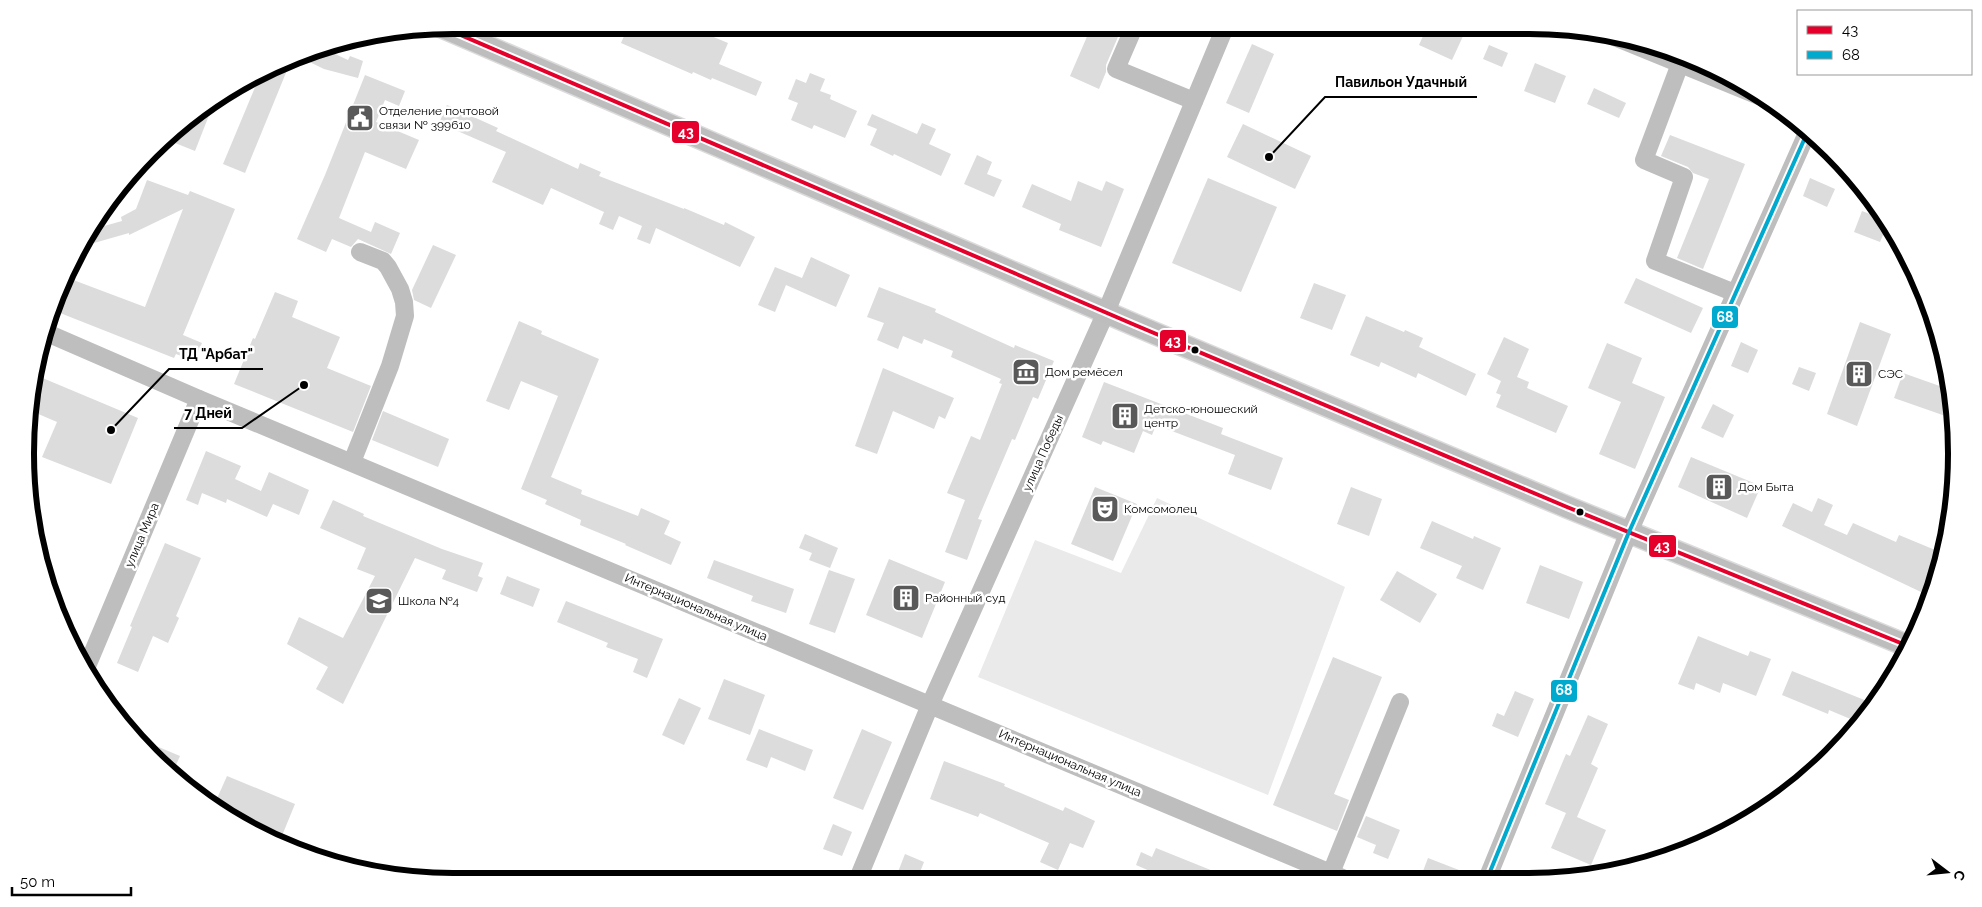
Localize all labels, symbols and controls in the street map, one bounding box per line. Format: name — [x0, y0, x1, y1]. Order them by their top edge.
legend — [1797, 10, 1972, 75]
text: 43 — [1842, 21, 1858, 39]
text: 68 — [1842, 46, 1860, 64]
callout: Павильон Удачный — [1325, 68, 1477, 97]
text: Павильон Удачный — [1335, 74, 1467, 90]
public building icon: Отделение почтовой связи № 399610 — [345, 103, 375, 133]
place label: Отделение почтовой связи № 399610 — [379, 104, 499, 132]
line badge: 43 — [671, 120, 700, 144]
text: 43 — [678, 124, 694, 140]
line badge: 68 — [1711, 305, 1739, 329]
text: 68 — [1717, 309, 1733, 325]
line badge: 43 — [1159, 329, 1187, 353]
text: 43 — [1165, 333, 1181, 349]
callout: ТД "Арбат" — [169, 340, 263, 369]
unlabelled marker — [1190, 345, 1200, 355]
text: ТД "Арбат" — [179, 346, 253, 362]
museum icon: Дом ремёсел — [1011, 357, 1041, 387]
building icon: СЭС — [1844, 359, 1874, 389]
place label: Дом ремёсел — [1045, 365, 1123, 379]
place label: СЭС — [1878, 367, 1903, 381]
callout: 7 Дней — [174, 399, 242, 428]
building icon: Детско-юношеский центр — [1110, 401, 1140, 431]
place label: Детско-юношеский центр — [1144, 402, 1258, 430]
text: 7 Дней — [184, 405, 232, 421]
street label: улица Победы — [1020, 413, 1066, 493]
building icon: Дом Быта — [1704, 472, 1734, 502]
place label: Дом Быта — [1738, 480, 1794, 494]
theatre icon: Комсомолец — [1090, 494, 1120, 524]
street label: улица Мира — [122, 501, 162, 569]
place label: Комсомолец — [1124, 502, 1197, 516]
unlabelled marker — [1575, 507, 1585, 517]
line badge: 43 — [1648, 534, 1677, 558]
text: 43 — [1654, 538, 1670, 554]
street label: Интернациональная улица — [623, 571, 769, 643]
building icon: Районный суд — [891, 583, 921, 613]
school or university icon: Школа №4 — [364, 586, 394, 616]
place label: Районный суд — [925, 591, 1006, 605]
place label: Школа №4 — [398, 594, 460, 608]
line badge: 68 — [1550, 679, 1578, 703]
text: 68 — [1556, 682, 1572, 698]
street label: Интернациональная улица — [997, 727, 1143, 799]
north arrow — [1922, 847, 1972, 897]
scale bar — [12, 864, 131, 896]
text: С — [1950, 869, 1969, 883]
text: 50 m — [20, 873, 55, 891]

